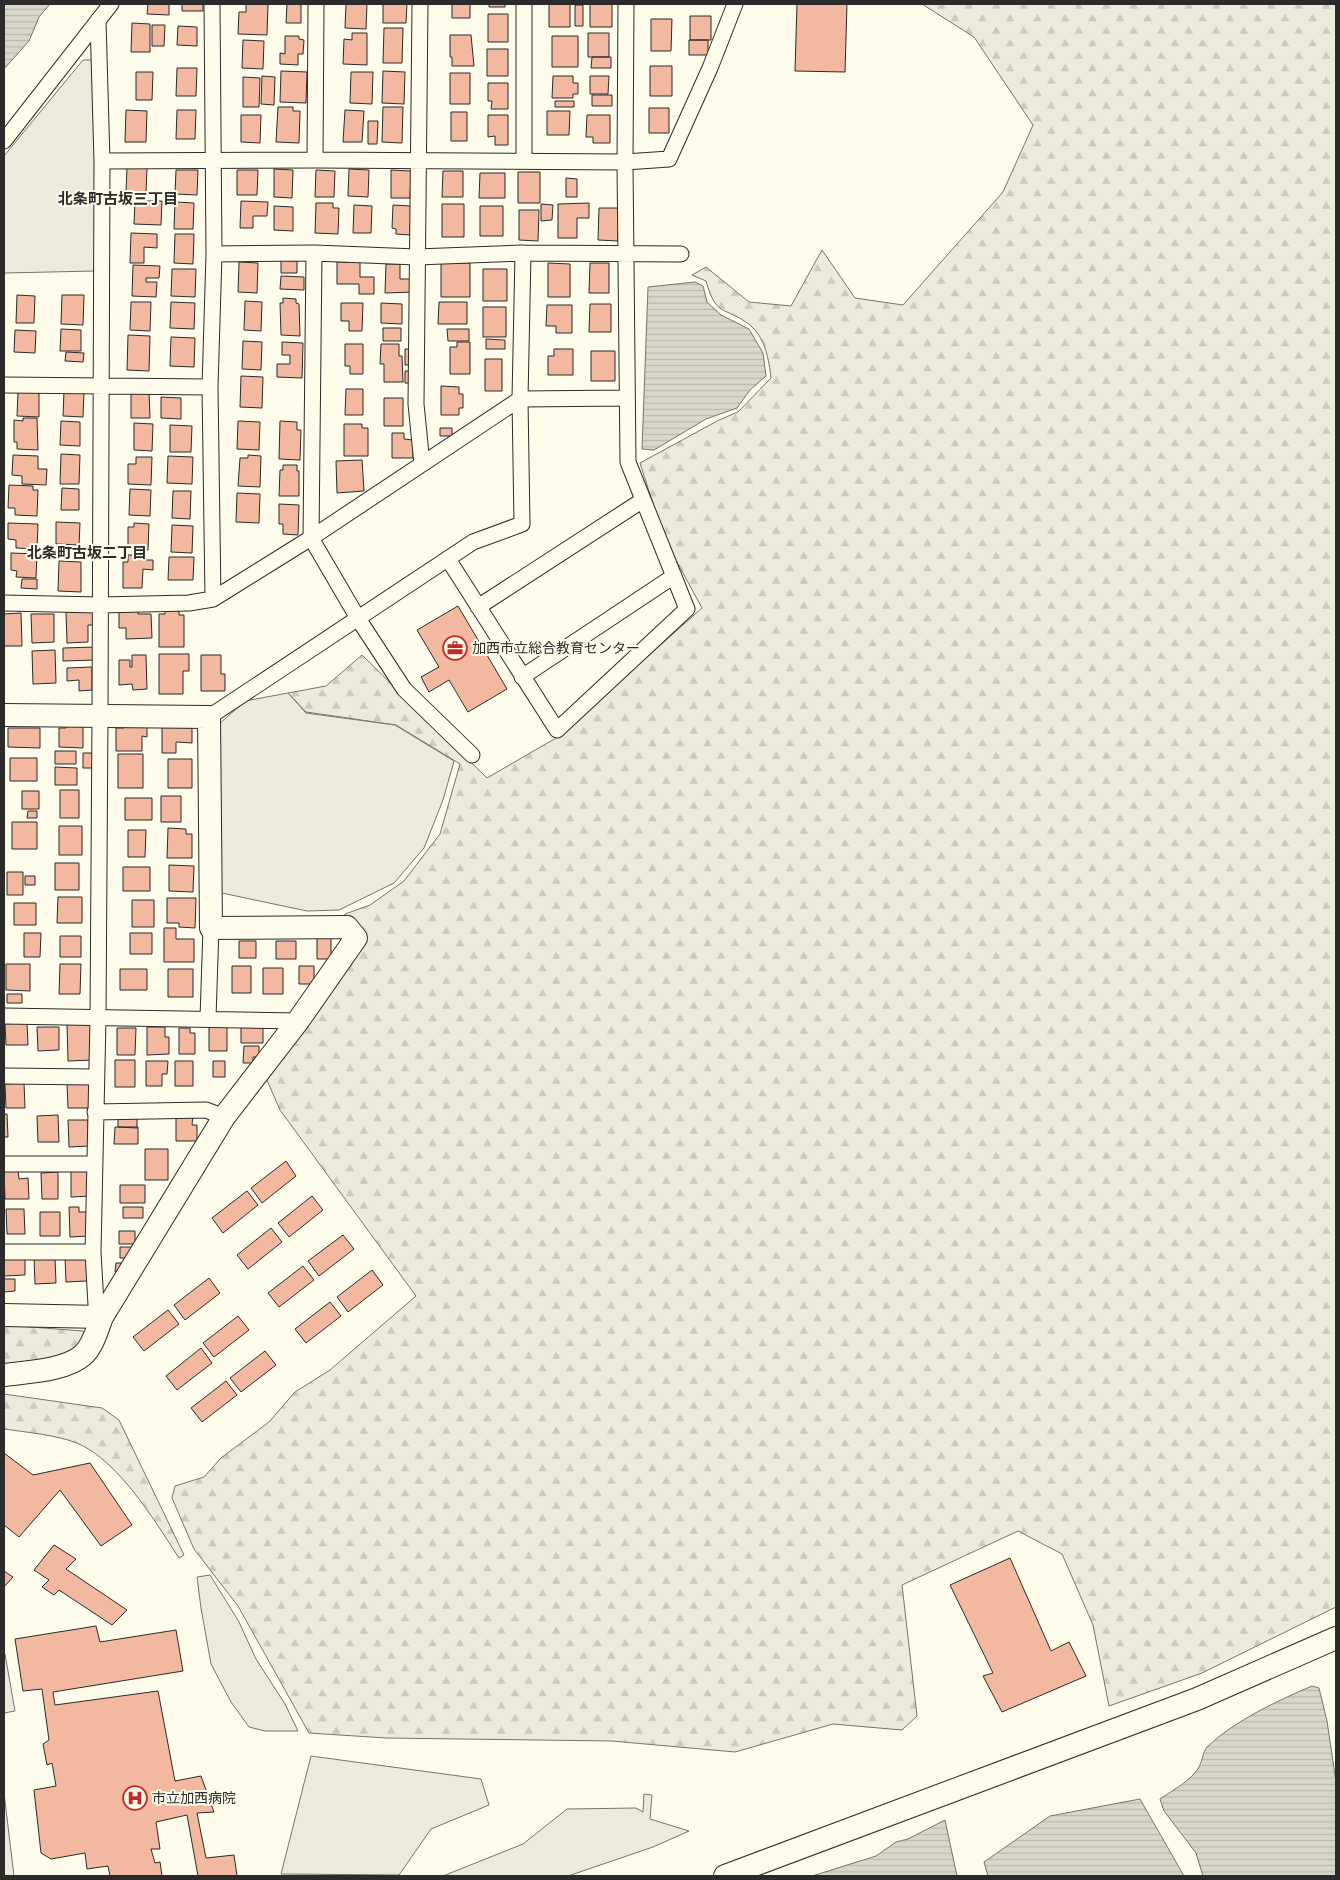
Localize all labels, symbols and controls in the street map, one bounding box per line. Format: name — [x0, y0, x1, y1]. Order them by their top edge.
district label: 北条町古坂三丁目 — [58, 190, 178, 208]
district label: 北条町古坂二丁目 — [27, 544, 147, 562]
office icon: 加西市立総合教育センター — [442, 635, 468, 661]
place label: 加西市立総合教育センター — [472, 640, 640, 657]
hospital icon: 市立加西病院 — [122, 1785, 148, 1811]
place label: 市立加西病院 — [152, 1790, 236, 1807]

